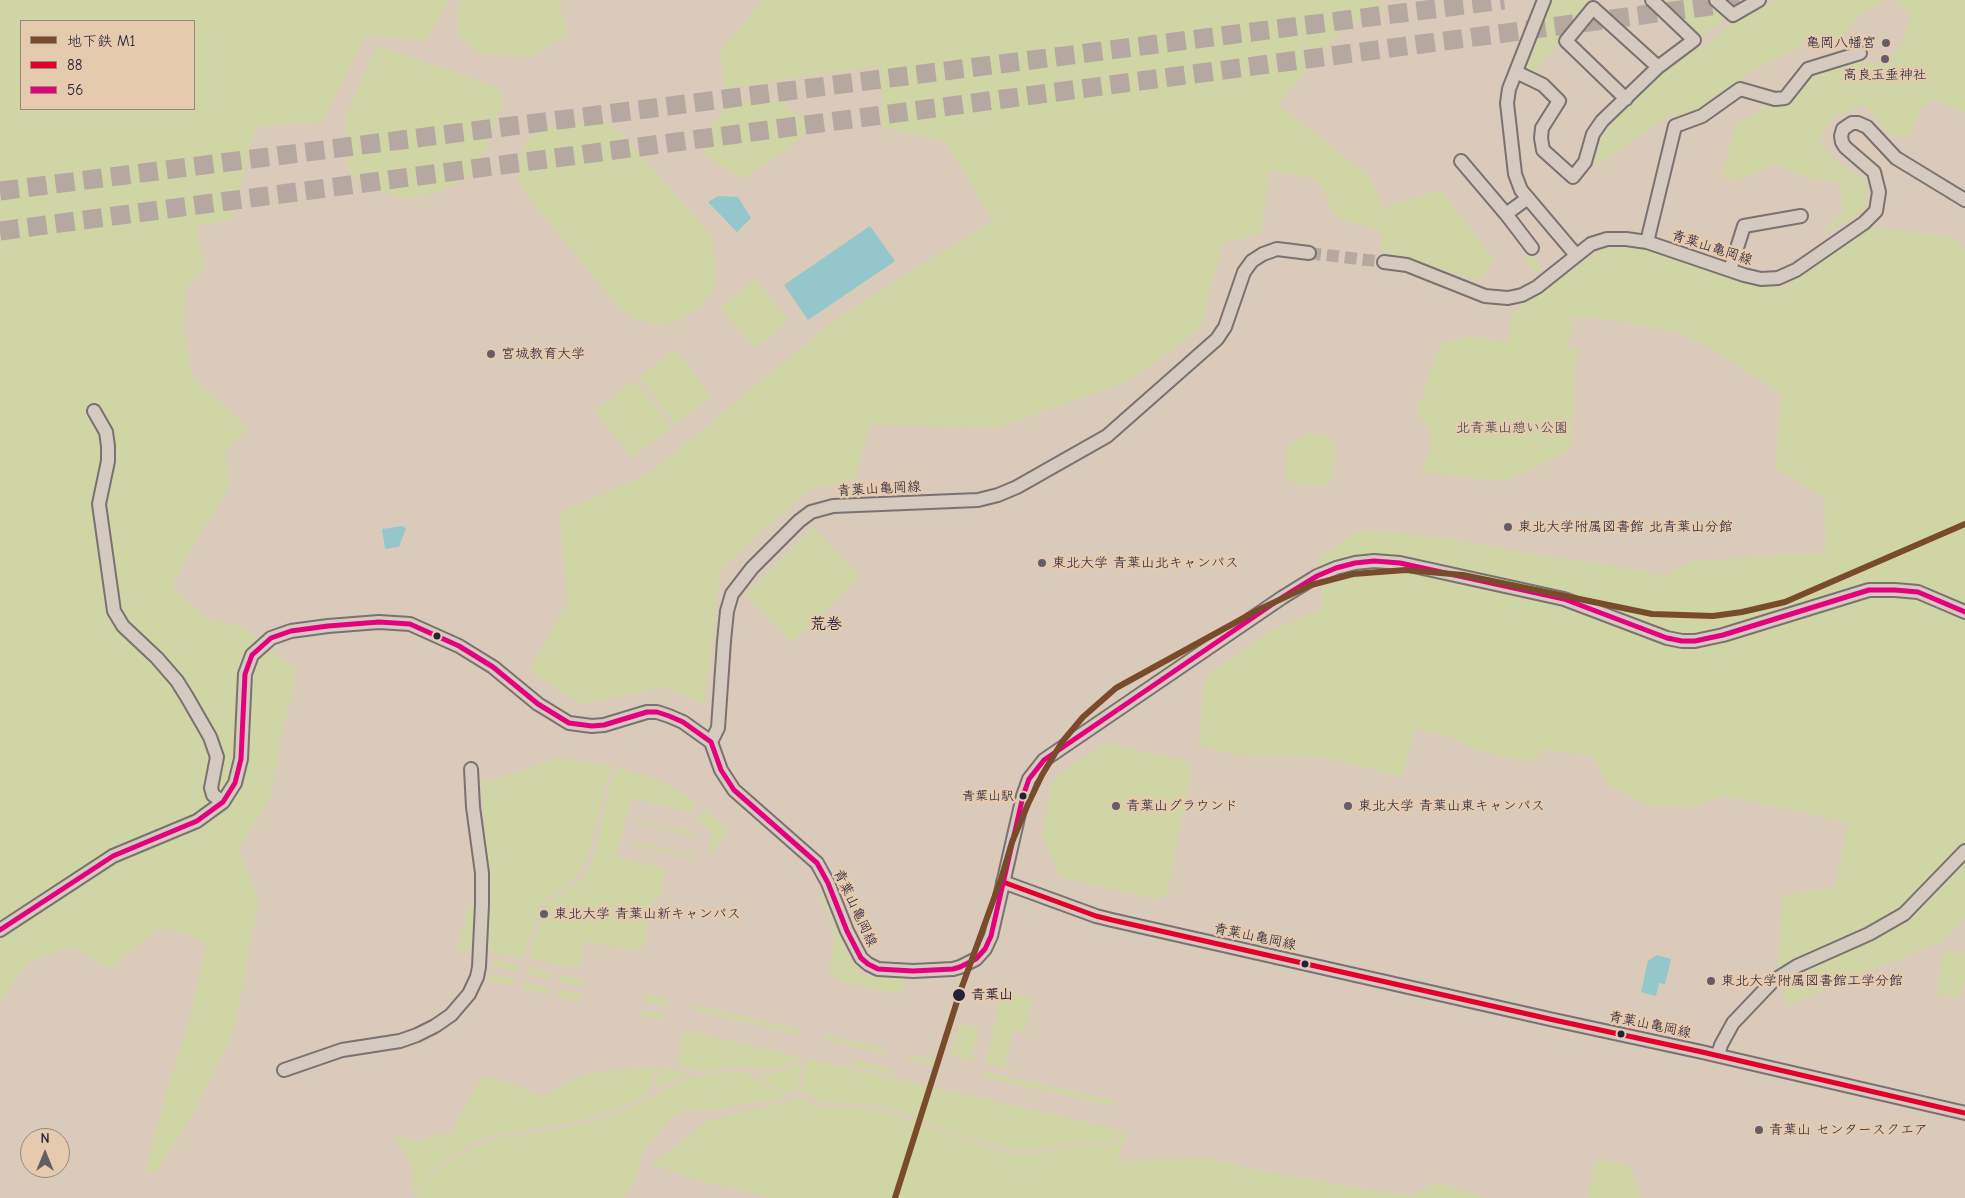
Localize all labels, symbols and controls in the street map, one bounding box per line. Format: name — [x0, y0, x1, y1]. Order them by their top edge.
legend — [20, 20, 195, 110]
text: 地下鉄 M1 — [67, 32, 136, 50]
place label: 亀岡八幡宮 — [1806, 35, 1876, 51]
marker: 亀岡八幡宮 — [1880, 37, 1892, 49]
marker: 高良玉垂神社 — [1879, 53, 1891, 65]
text: 88 — [67, 56, 82, 74]
place label: 高良玉垂神社 — [1843, 67, 1927, 83]
text: 56 — [67, 81, 83, 99]
street label: 青葉山亀岡線 — [1669, 227, 1755, 269]
place label: 宮城教育大学 — [501, 346, 585, 362]
marker: 宮城教育大学 — [485, 348, 497, 360]
park label: 北青葉山憩い公園 — [1456, 420, 1568, 436]
street label: 青葉山亀岡線 — [837, 478, 921, 500]
place label: 東北大学附属図書館 北青葉山分館 — [1518, 519, 1733, 535]
marker: 東北大学附属図書館 北青葉山分館 — [1502, 521, 1514, 533]
place label: 東北大学 青葉山北キャンパス — [1052, 555, 1239, 571]
marker: 東北大学 青葉山北キャンパス — [1036, 557, 1048, 569]
district label: 荒巻 — [810, 614, 842, 634]
unlabelled marker — [432, 631, 442, 641]
place label: 青葉山駅 — [962, 788, 1014, 804]
marker: 青葉山駅 — [1018, 791, 1028, 801]
place label: 青葉山グラウンド — [1126, 798, 1238, 814]
place label: 東北大学 青葉山東キャンパス — [1358, 798, 1545, 814]
marker: 青葉山グラウンド — [1110, 800, 1122, 812]
marker: 東北大学 青葉山東キャンパス — [1342, 800, 1354, 812]
street label: 青葉山亀岡線 — [830, 866, 880, 950]
place label: 東北大学 青葉山新キャンパス — [554, 906, 741, 922]
marker: 東北大学 青葉山新キャンパス — [538, 908, 550, 920]
street label: 青葉山亀岡線 — [1212, 920, 1298, 954]
unlabelled marker — [1300, 959, 1310, 969]
place label: 東北大学附属図書館工学分館 — [1721, 973, 1903, 989]
marker: 東北大学附属図書館工学分館 — [1705, 975, 1717, 987]
marker: 青葉山 — [951, 987, 967, 1003]
place label: 青葉山 — [971, 987, 1013, 1003]
street label: 青葉山亀岡線 — [1607, 1008, 1693, 1042]
unlabelled marker — [1616, 1029, 1626, 1039]
place label: 青葉山 センタースクエア — [1769, 1122, 1928, 1138]
marker: 青葉山 センタースクエア — [1753, 1124, 1765, 1136]
north arrow — [20, 1128, 70, 1178]
text: N — [40, 1130, 50, 1147]

